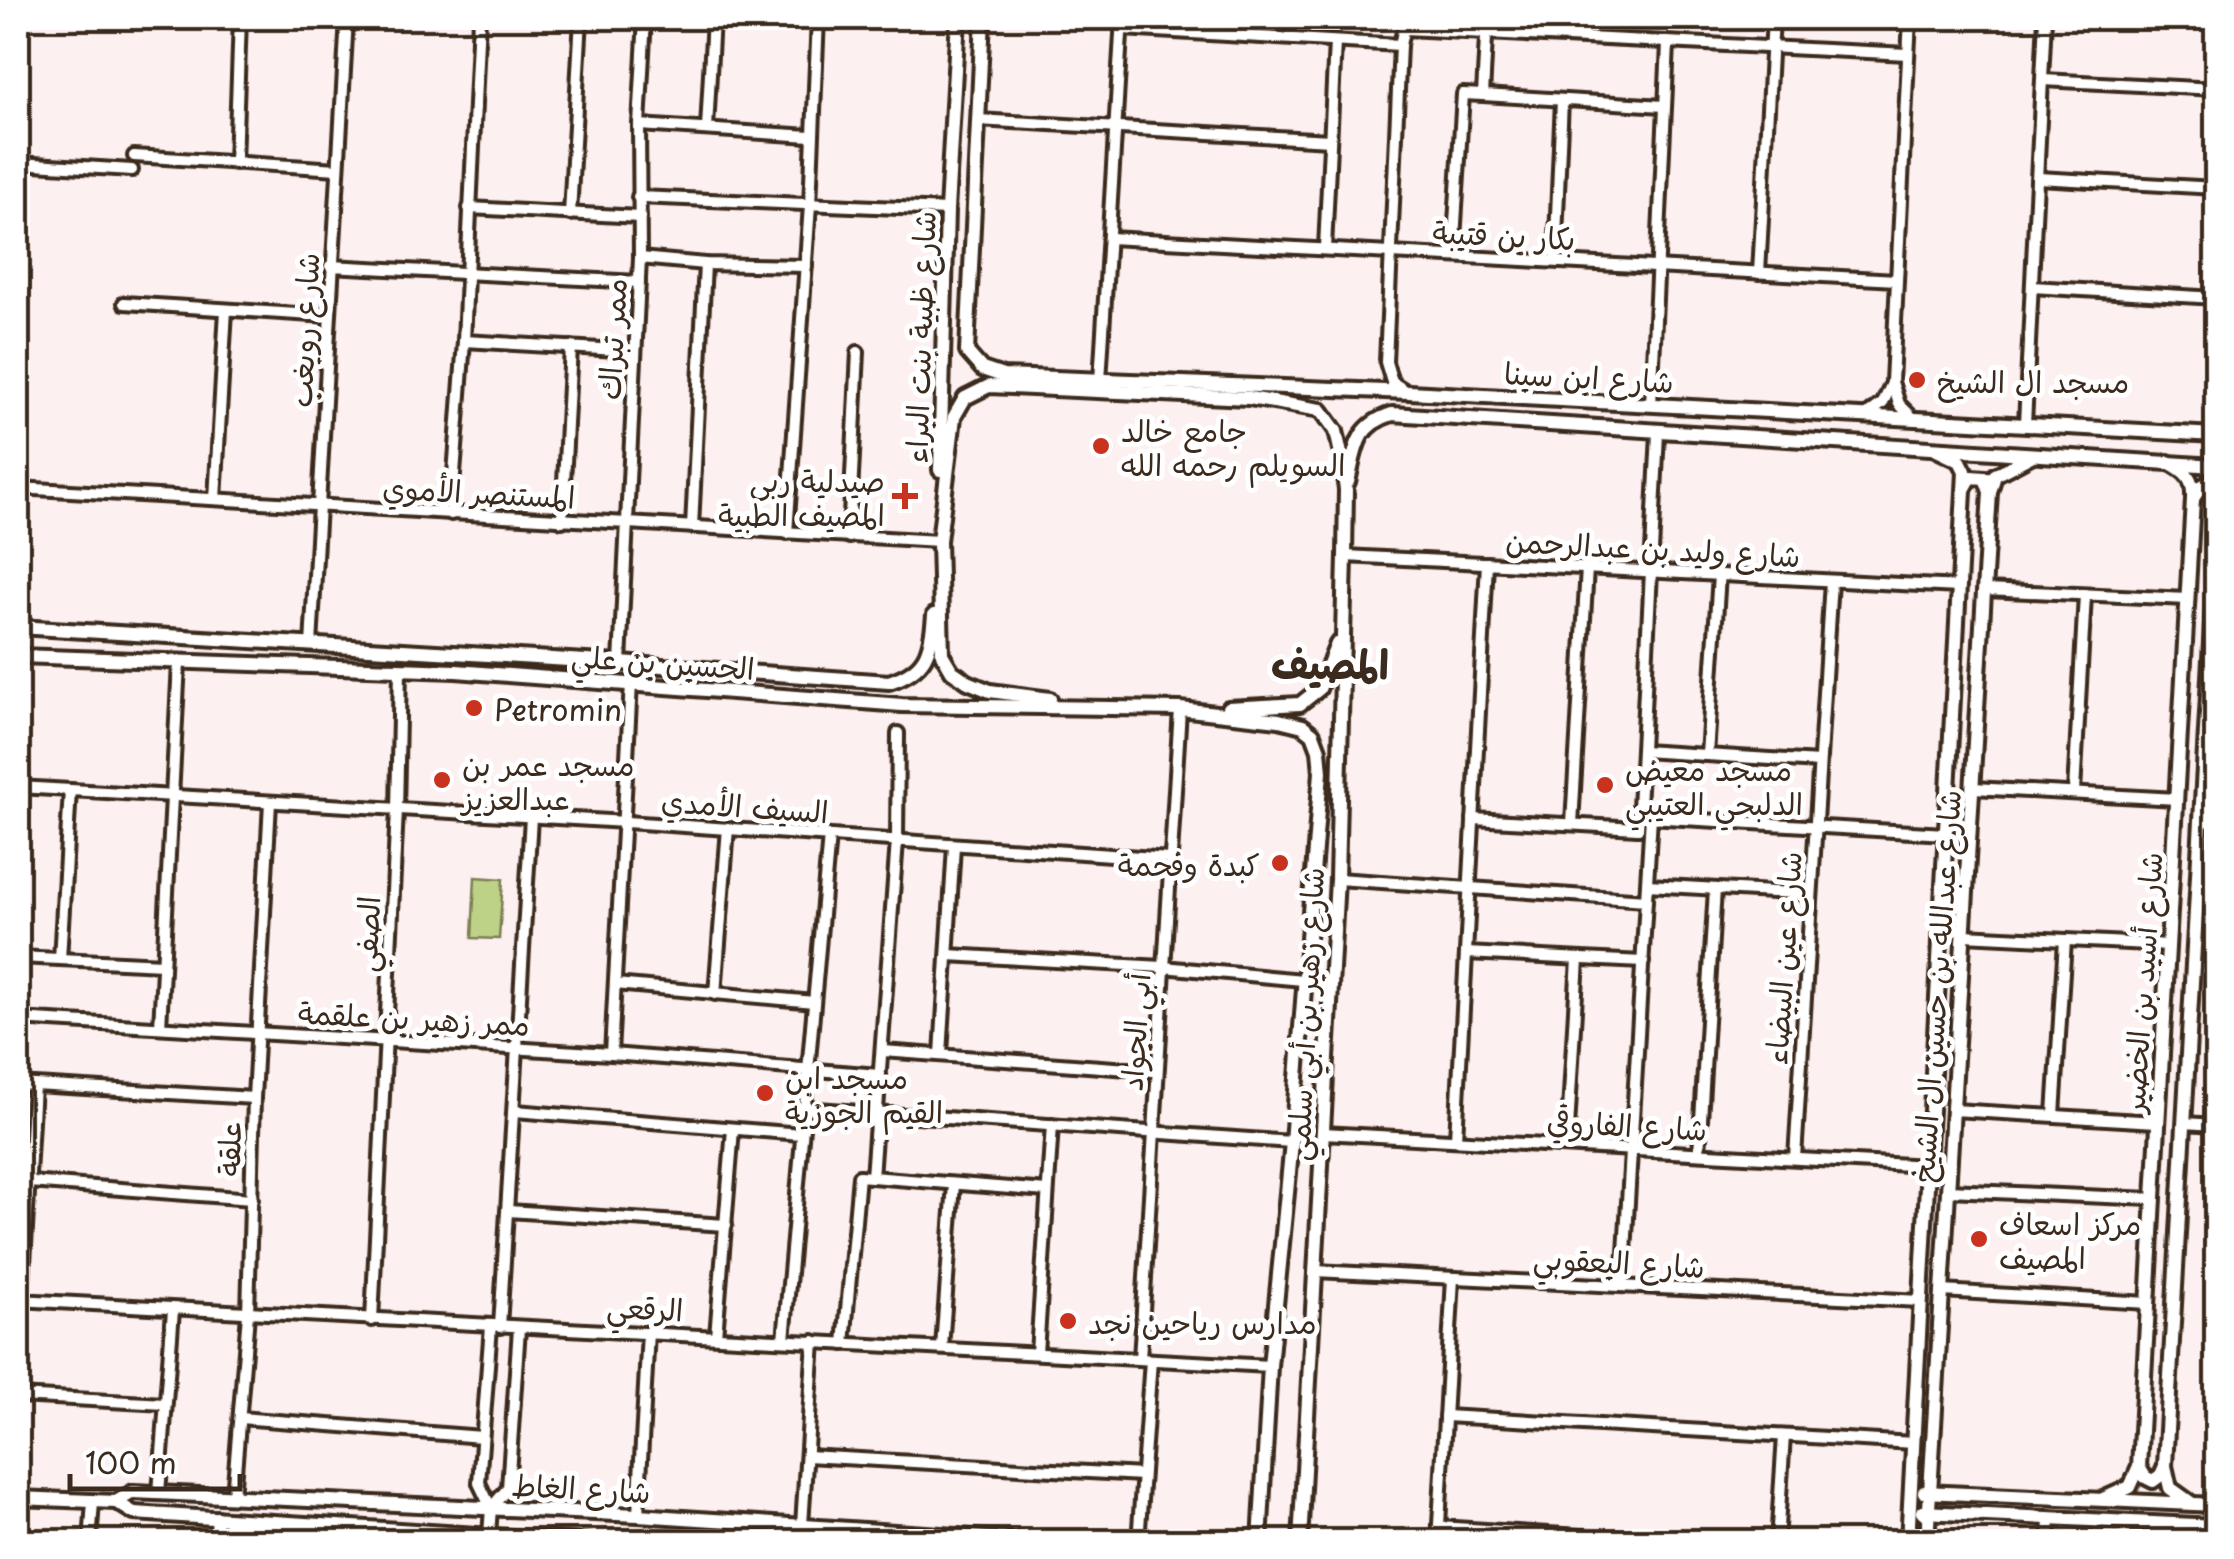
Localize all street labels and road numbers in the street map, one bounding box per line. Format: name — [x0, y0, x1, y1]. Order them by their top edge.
street label: بكار بن قتيبة — [1431, 208, 1577, 260]
street label: شارع ظبية بنت البراء — [892, 210, 947, 464]
street label: شارع رويغب — [276, 252, 331, 409]
street label: ممر تبراك — [585, 277, 637, 401]
street label: شارع ابن سينا — [1503, 349, 1675, 404]
street label: المستنصر الأموي — [381, 463, 576, 520]
street label: شارع وليد بن عبدالرحمن — [1504, 517, 1802, 578]
street label: الحسين بن علي — [569, 632, 756, 696]
street label: السيف الأمدي — [660, 777, 830, 834]
street label: شارع عبدالله بن حسين ال الشيخ — [1899, 788, 1972, 1184]
street label: شارع عين البيضاء — [1752, 850, 1813, 1066]
street label: شارع أسيد بن الخضير — [2109, 850, 2174, 1117]
street label: شارع زهير بن أبي سلمي — [1274, 866, 1340, 1162]
street label: الصفي — [342, 895, 396, 974]
street label: أبي الجواد — [1107, 971, 1167, 1093]
street label: ممر زهير بن علقمة — [297, 988, 531, 1046]
street label: شارع الفاروقي — [1546, 1097, 1708, 1152]
street label: علقة — [205, 1121, 251, 1177]
street label: شارع اليعقوبي — [1532, 1234, 1706, 1294]
street label: الرقعي — [605, 1283, 684, 1337]
street label: شارع الغاط — [510, 1461, 652, 1514]

